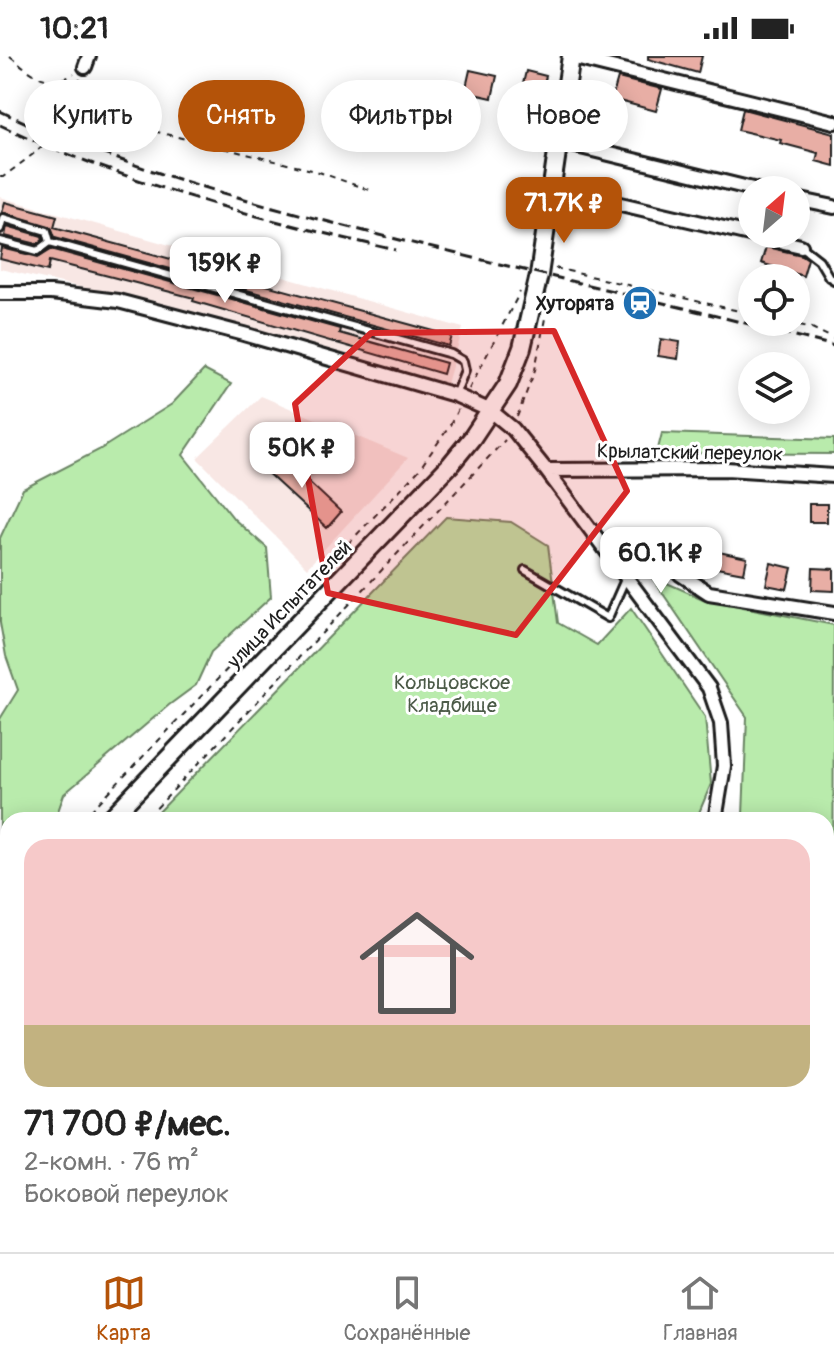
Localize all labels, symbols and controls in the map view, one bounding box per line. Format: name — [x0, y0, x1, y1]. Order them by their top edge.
text: 10:21 — [40, 10, 109, 47]
chip: Купить — [24, 80, 162, 152]
chip: Снять — [178, 80, 305, 152]
chip: Фильтры — [321, 80, 481, 152]
chip: Новое — [497, 80, 628, 152]
north arrow — [738, 176, 810, 248]
map controls — [738, 176, 810, 424]
pin: 71.7K ₽ — [490, 177, 638, 245]
text: 71.7K ₽ — [524, 187, 604, 219]
pin: 159K ₽ — [160, 237, 290, 305]
text: 159K ₽ — [188, 247, 262, 279]
button: locate — [738, 264, 810, 336]
station icon: Хуторята — [621, 284, 659, 322]
place label: Хуторята — [536, 291, 614, 316]
button: layers — [738, 352, 810, 424]
pin: 50K ₽ — [246, 422, 358, 490]
text: 50K ₽ — [268, 432, 336, 464]
street label: Крылатский переулок — [597, 438, 783, 467]
pin: 60.1K ₽ — [587, 527, 735, 595]
street label: улица Испытателей — [221, 535, 357, 674]
text: 60.1K ₽ — [618, 537, 704, 569]
park label: Кольцовское Кладбище — [394, 670, 510, 718]
icon: home — [345, 891, 489, 1035]
text: 71 700 ₽/мес. — [24, 1103, 231, 1146]
text: 2-комн. · 76 m² — [24, 1146, 199, 1178]
text: Боковой переулок — [24, 1178, 229, 1210]
tab: Карта — [96, 1271, 151, 1347]
tab: Сохранённые — [343, 1271, 470, 1347]
tab: Главная — [663, 1271, 738, 1347]

